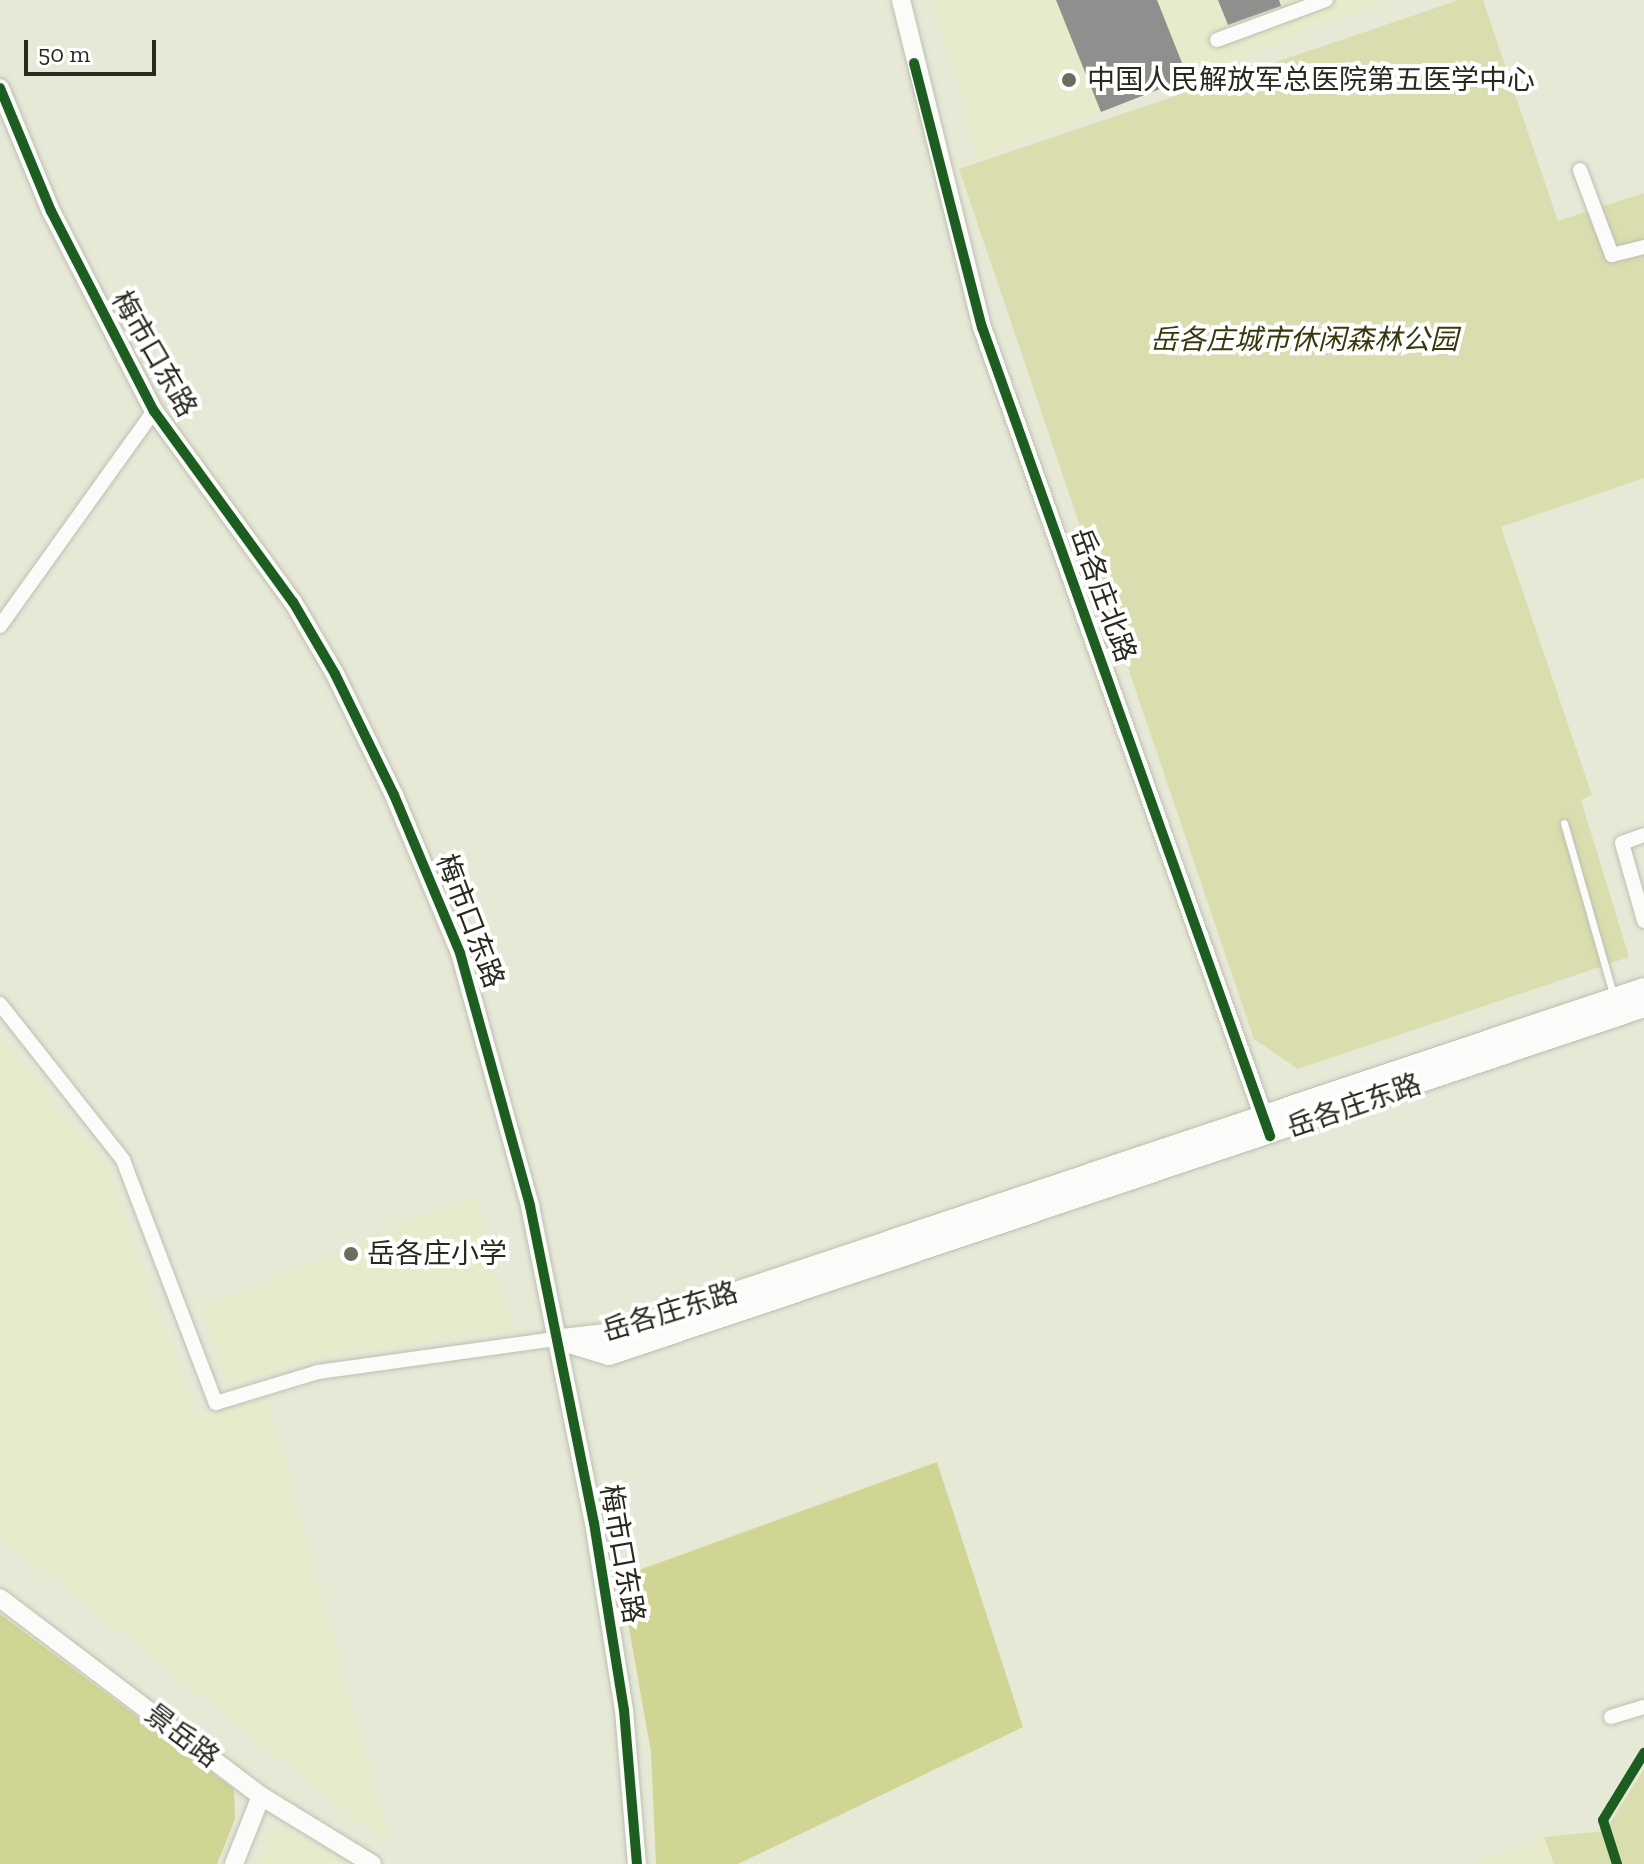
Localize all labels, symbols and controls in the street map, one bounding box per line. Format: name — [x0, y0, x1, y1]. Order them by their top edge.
scale bar — [28, 24, 160, 74]
text: 50 m — [38, 39, 90, 68]
place label: 中国人民解放军总医院第五医学中心 — [1087, 63, 1535, 97]
marker: 中国人民解放军总医院第五医学中心 — [1058, 69, 1080, 91]
street label: 梅市口东路 — [104, 285, 204, 423]
park label: 岳各庄城市休闲森林公园 — [1150, 323, 1458, 357]
street label: 岳各庄北路 — [1063, 523, 1143, 667]
street label: 梅市口东路 — [429, 850, 511, 992]
street label: 岳各庄东路 — [1282, 1067, 1426, 1145]
place label: 岳各庄小学 — [367, 1237, 507, 1271]
marker: 岳各庄小学 — [342, 1245, 360, 1263]
street label: 岳各庄东路 — [598, 1275, 742, 1349]
street label: 梅市口东路 — [593, 1482, 651, 1626]
street label: 景岳路 — [138, 1697, 226, 1775]

